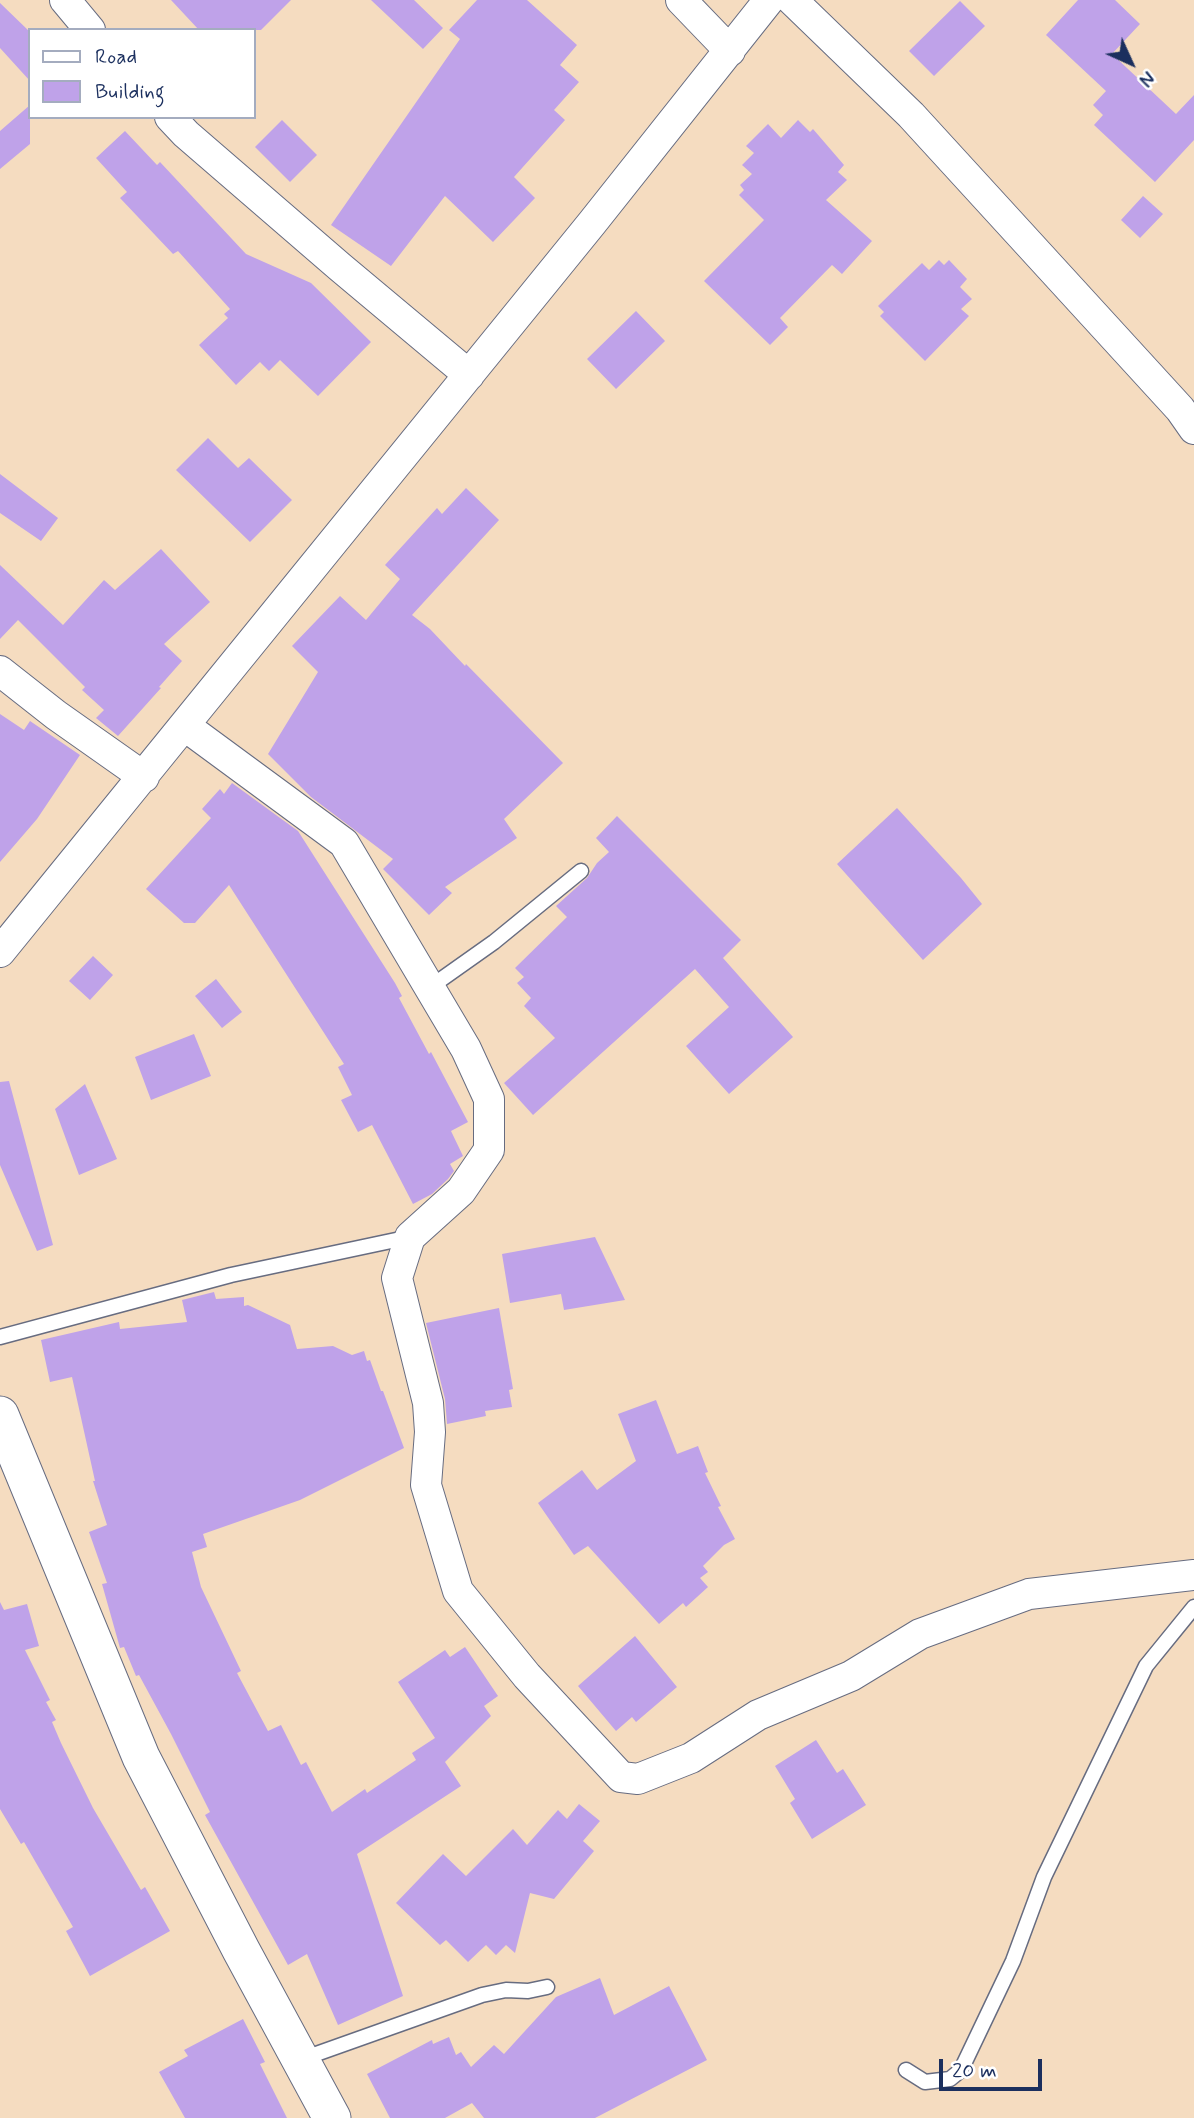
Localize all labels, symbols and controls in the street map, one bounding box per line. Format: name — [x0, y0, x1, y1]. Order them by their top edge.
legend — [28, 28, 256, 119]
north arrow — [1096, 28, 1166, 98]
text: Road — [95, 43, 137, 71]
text: N — [1133, 65, 1160, 92]
text: Building — [95, 78, 165, 106]
scale bar — [942, 2044, 1045, 2088]
text: 20 m — [952, 2057, 997, 2085]

